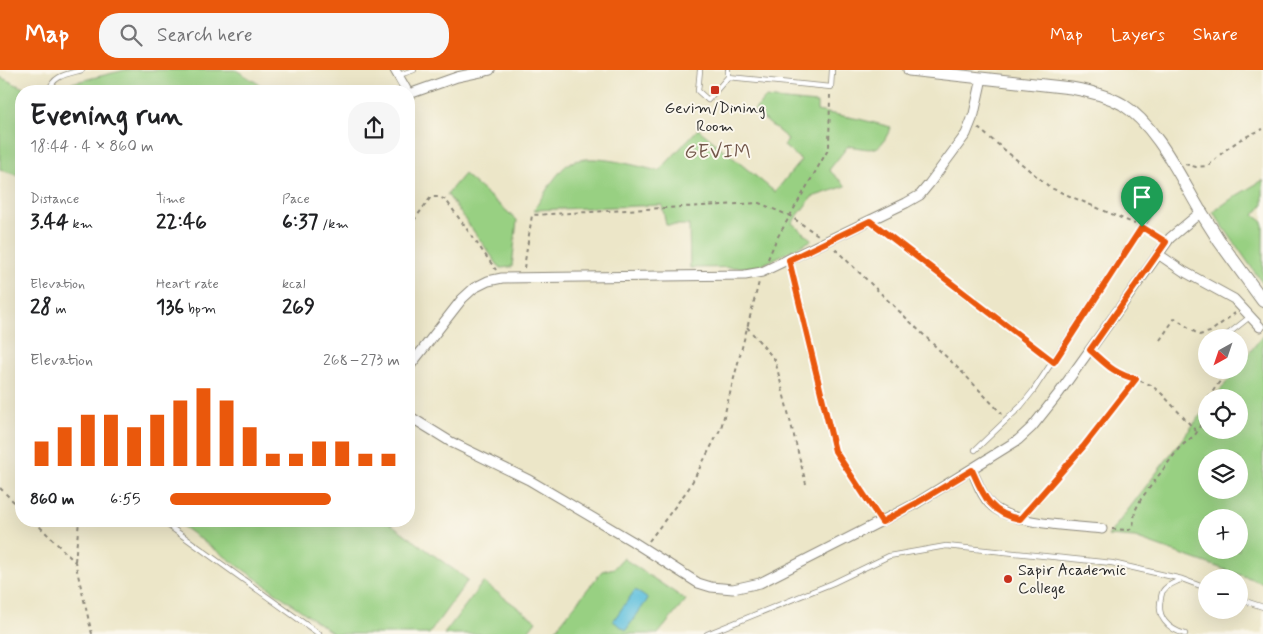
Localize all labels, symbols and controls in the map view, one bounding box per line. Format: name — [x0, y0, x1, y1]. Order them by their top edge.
search box — [99, 13, 449, 58]
text: Map — [25, 20, 69, 51]
icon: search — [117, 21, 145, 49]
text: Search here — [157, 23, 253, 48]
text: Map — [1050, 23, 1083, 47]
text: Layers — [1111, 23, 1165, 47]
text: Share — [1193, 23, 1238, 47]
marker: Gevim/Dining Room — [709, 84, 721, 96]
text: Evening run — [30, 98, 183, 135]
place label: Gevim/Dining Room — [664, 98, 766, 137]
button: share — [348, 102, 400, 154]
text: 18:44 · 4 × 860 m — [30, 136, 154, 157]
district label: GEVIM — [684, 140, 752, 165]
pin — [1121, 176, 1163, 227]
icon: arrive — [1128, 183, 1156, 211]
text: Distance — [30, 190, 79, 208]
text: Time — [156, 190, 185, 208]
text: Pace — [282, 190, 310, 208]
text: 3.44 — [30, 208, 69, 236]
text: 22:46 — [156, 208, 207, 236]
text: 6:37 — [282, 208, 318, 236]
text: km — [69, 215, 93, 233]
text: /km — [318, 215, 349, 233]
text: Elevation — [30, 275, 85, 293]
text: Heart rate — [156, 275, 219, 293]
text: kcal — [282, 275, 306, 293]
text: 28 — [30, 293, 52, 321]
text: 136 — [156, 293, 184, 321]
text: 269 — [282, 293, 315, 321]
text: m — [52, 300, 67, 318]
text: bpm — [184, 300, 216, 318]
north arrow — [1198, 329, 1248, 379]
map controls — [1198, 329, 1248, 619]
text: Elevation — [30, 350, 93, 371]
text: 268–273 m — [323, 350, 400, 371]
button: locate — [1198, 389, 1248, 439]
button: layers — [1198, 449, 1248, 499]
text: 860 m — [30, 489, 75, 510]
text: 6:55 — [110, 489, 141, 510]
button: + — [1198, 509, 1248, 559]
place label: Sapir Academic College — [1018, 560, 1126, 599]
button: − — [1198, 569, 1248, 619]
marker: Sapir Academic College — [1002, 573, 1014, 585]

